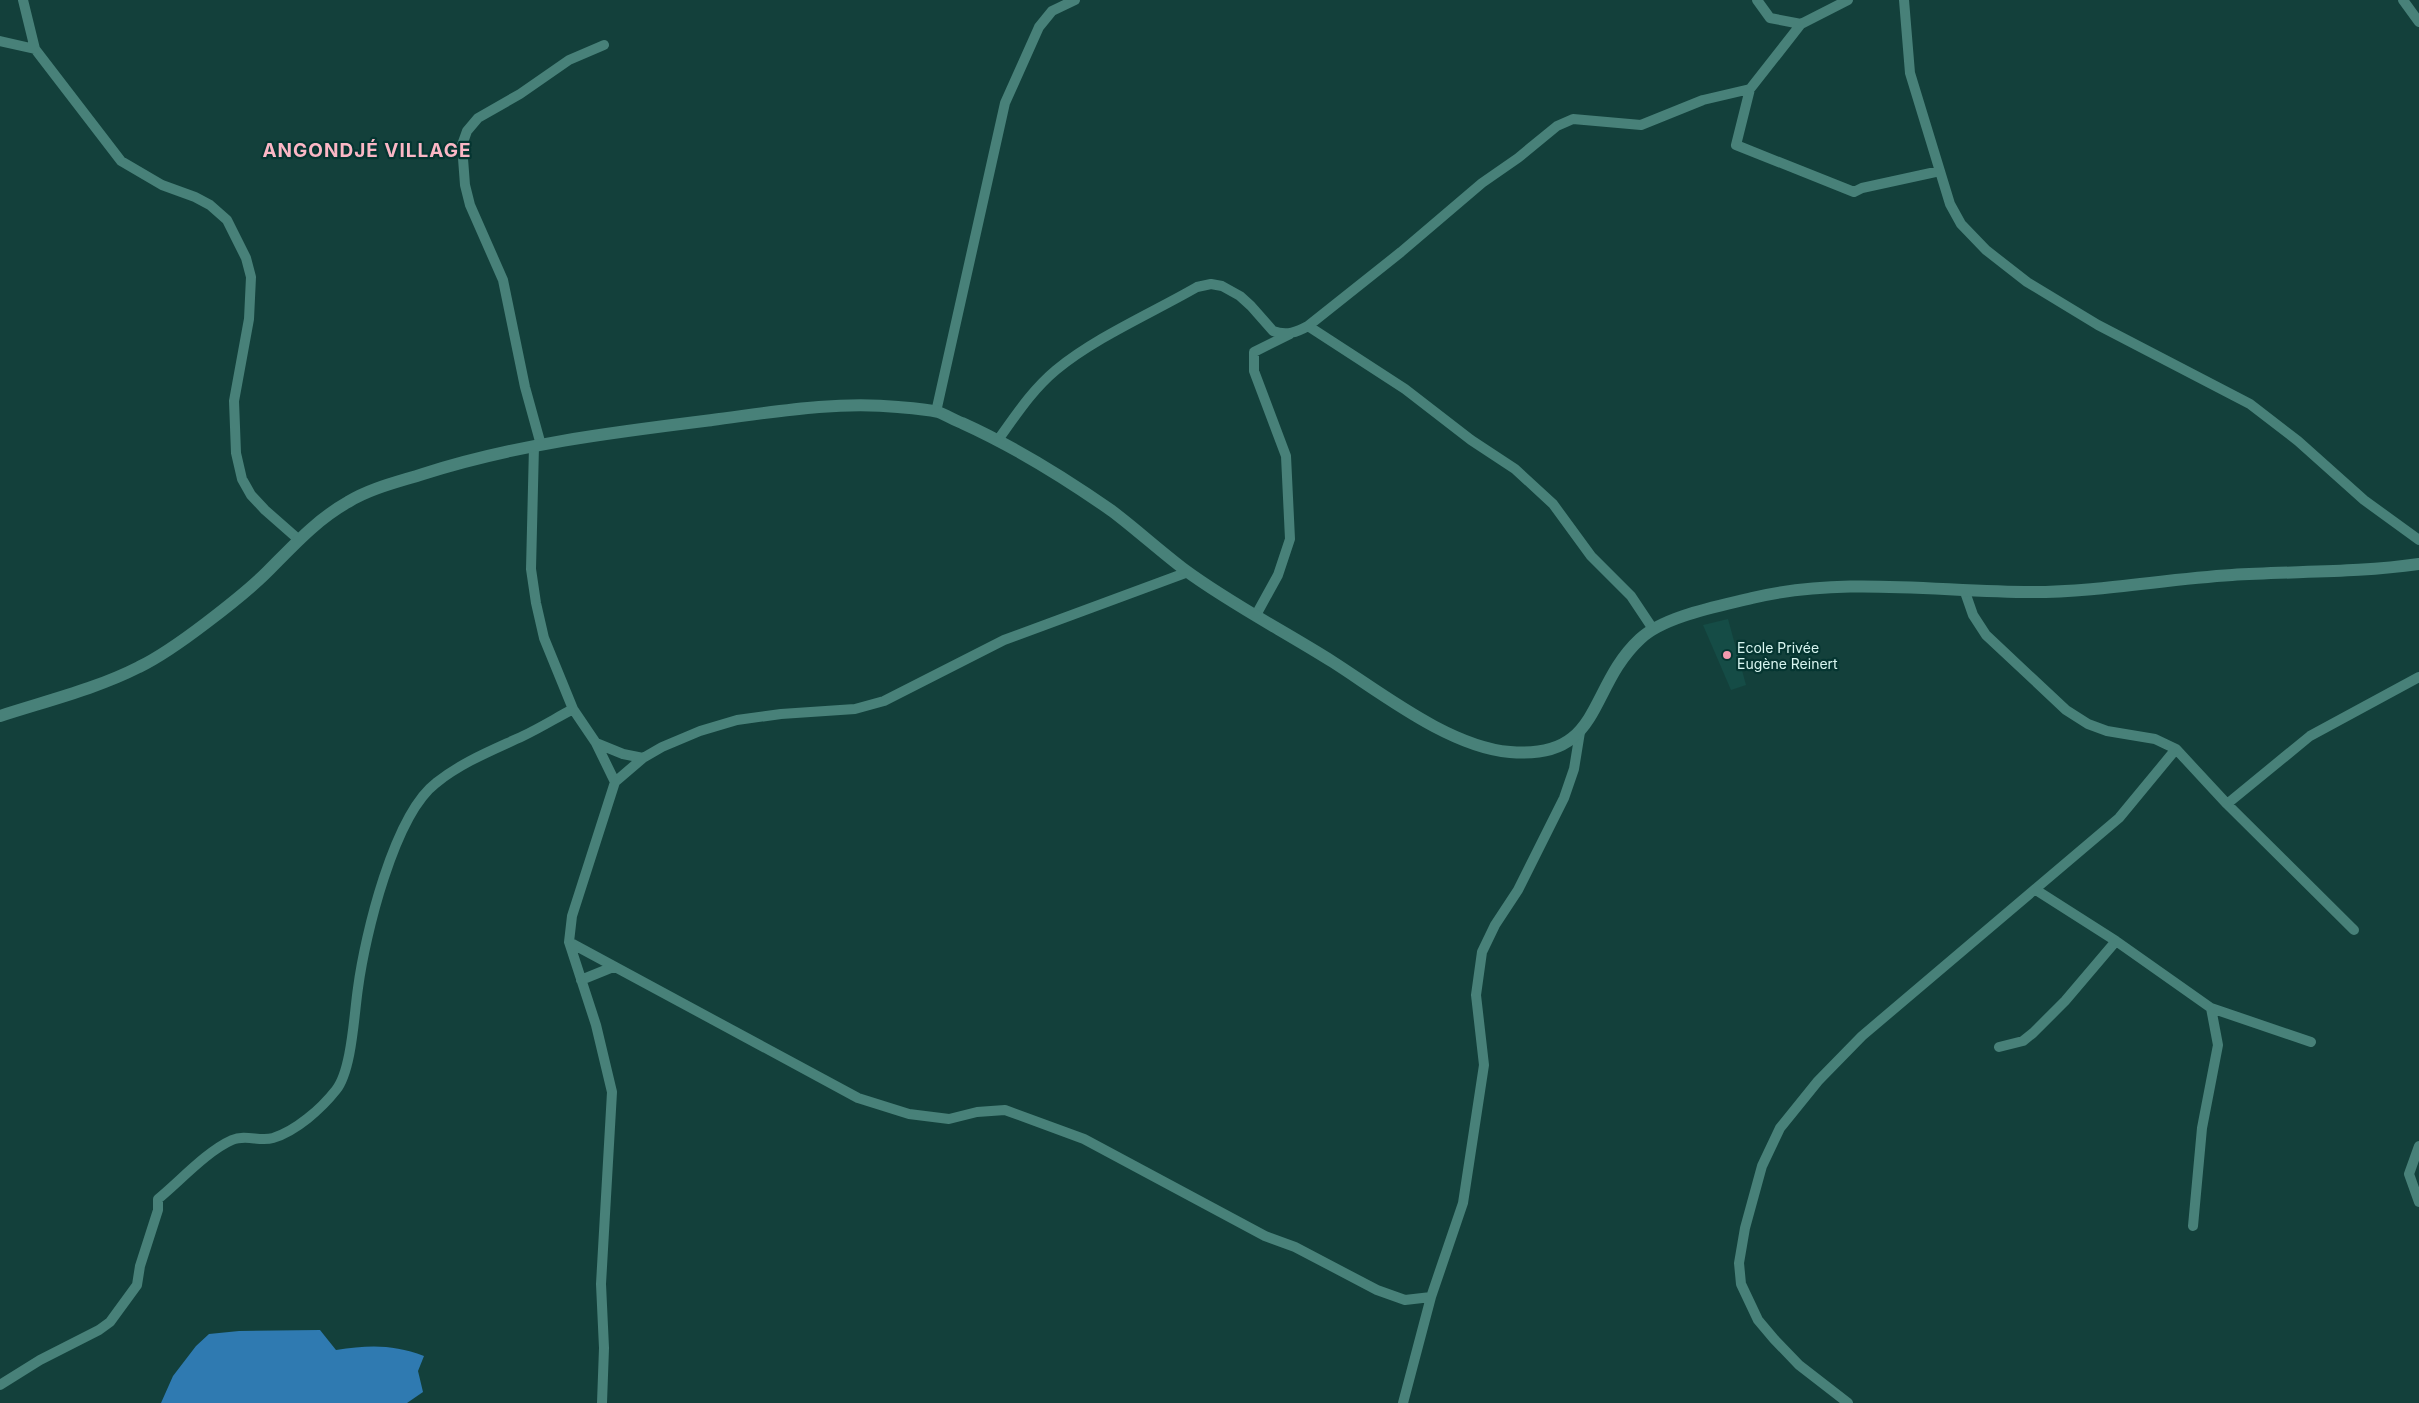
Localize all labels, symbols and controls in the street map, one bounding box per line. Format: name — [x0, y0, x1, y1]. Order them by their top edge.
district label: ANGONDJÉ VILLAGE — [262, 139, 472, 162]
place label: Ecole Privée Eugène Reinert — [1737, 639, 1838, 672]
marker: Ecole Privée Eugène Reinert — [1721, 649, 1733, 661]

